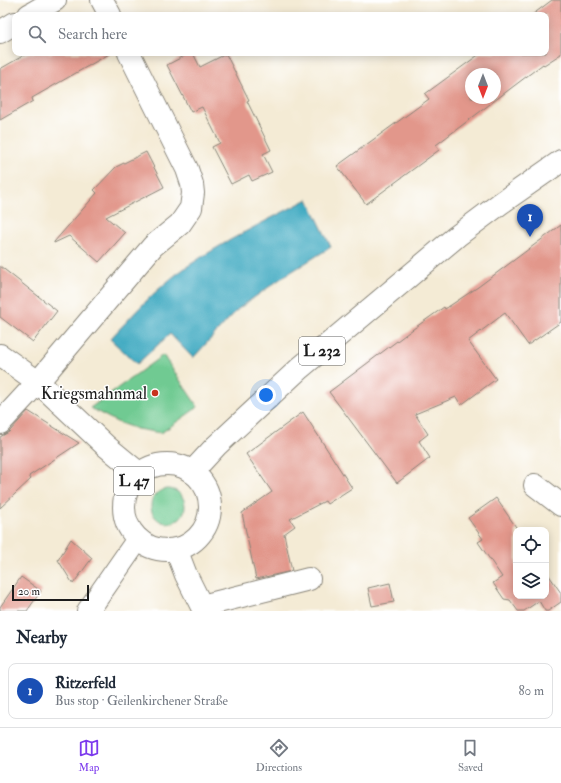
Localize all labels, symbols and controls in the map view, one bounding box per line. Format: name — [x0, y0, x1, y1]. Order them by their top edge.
search box — [12, 12, 549, 56]
icon: search — [26, 23, 48, 45]
text: Search here — [58, 25, 127, 44]
north arrow — [465, 68, 501, 104]
pin: 1 — [517, 204, 543, 237]
road number: L 232 — [299, 337, 345, 365]
place label: Kriegsmahnmal — [41, 383, 148, 404]
your location — [256, 385, 276, 405]
marker: Kriegsmahnmal — [150, 388, 160, 398]
road number: L 47 — [114, 467, 154, 495]
map controls — [513, 527, 549, 599]
button: locate — [513, 527, 549, 563]
button: layers — [513, 563, 549, 599]
scale bar — [12, 583, 89, 602]
text: 20 m — [18, 585, 40, 598]
text: Nearby — [16, 627, 67, 648]
text: Ritzerfeld — [55, 674, 116, 693]
text: 1 — [28, 683, 32, 699]
text: 80 m — [518, 683, 544, 699]
text: Bus stop · Geilenkirchener Straße — [55, 693, 228, 709]
tab: Map — [78, 737, 100, 774]
tab: Directions — [256, 737, 302, 774]
tab: Saved — [458, 737, 483, 774]

